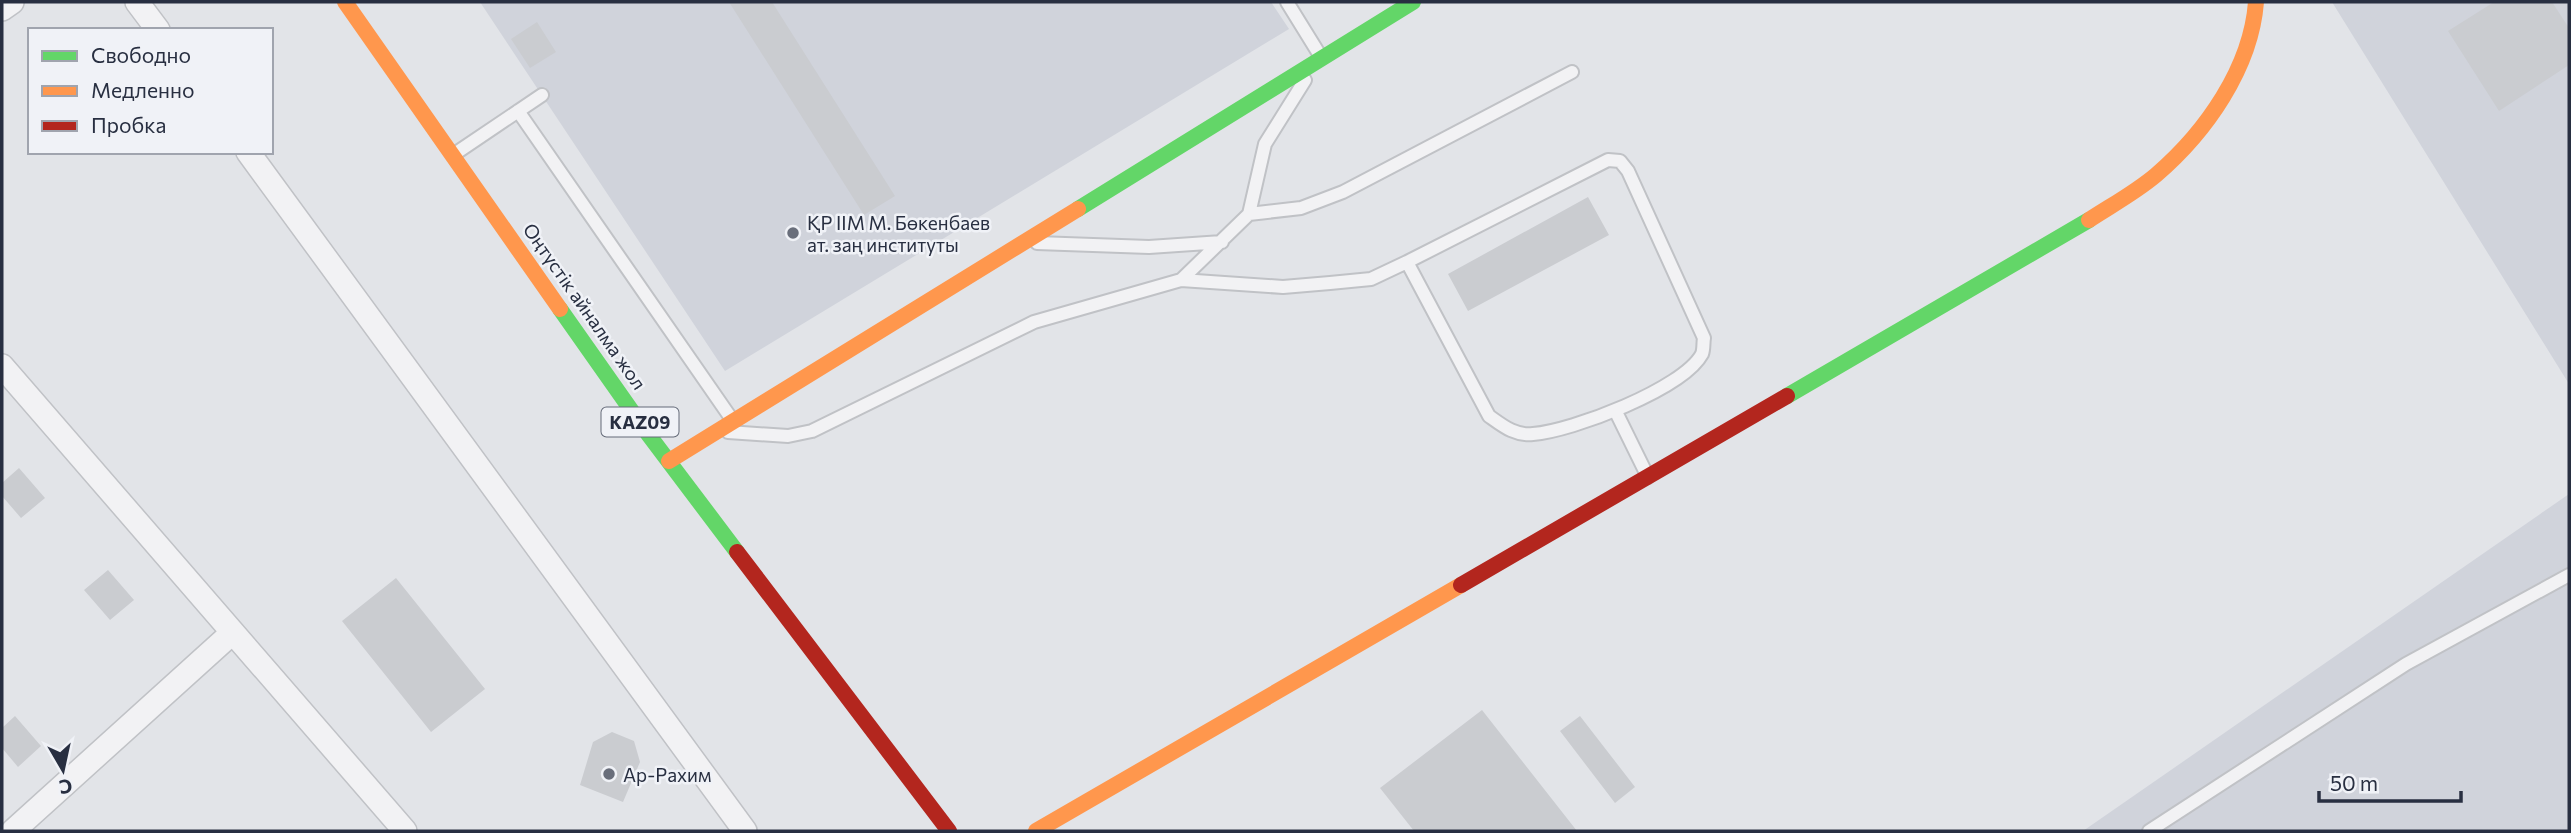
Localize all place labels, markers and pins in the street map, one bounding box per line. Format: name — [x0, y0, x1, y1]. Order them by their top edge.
place label: ҚР ІІМ М. Бөкенбаев ат. заң институты — [807, 211, 990, 256]
marker: ҚР ІІМ М. Бөкенбаев ат. заң институты — [785, 225, 801, 241]
place label: Ар-Рахим — [623, 763, 712, 786]
marker: Ар-Рахим — [601, 766, 617, 782]

